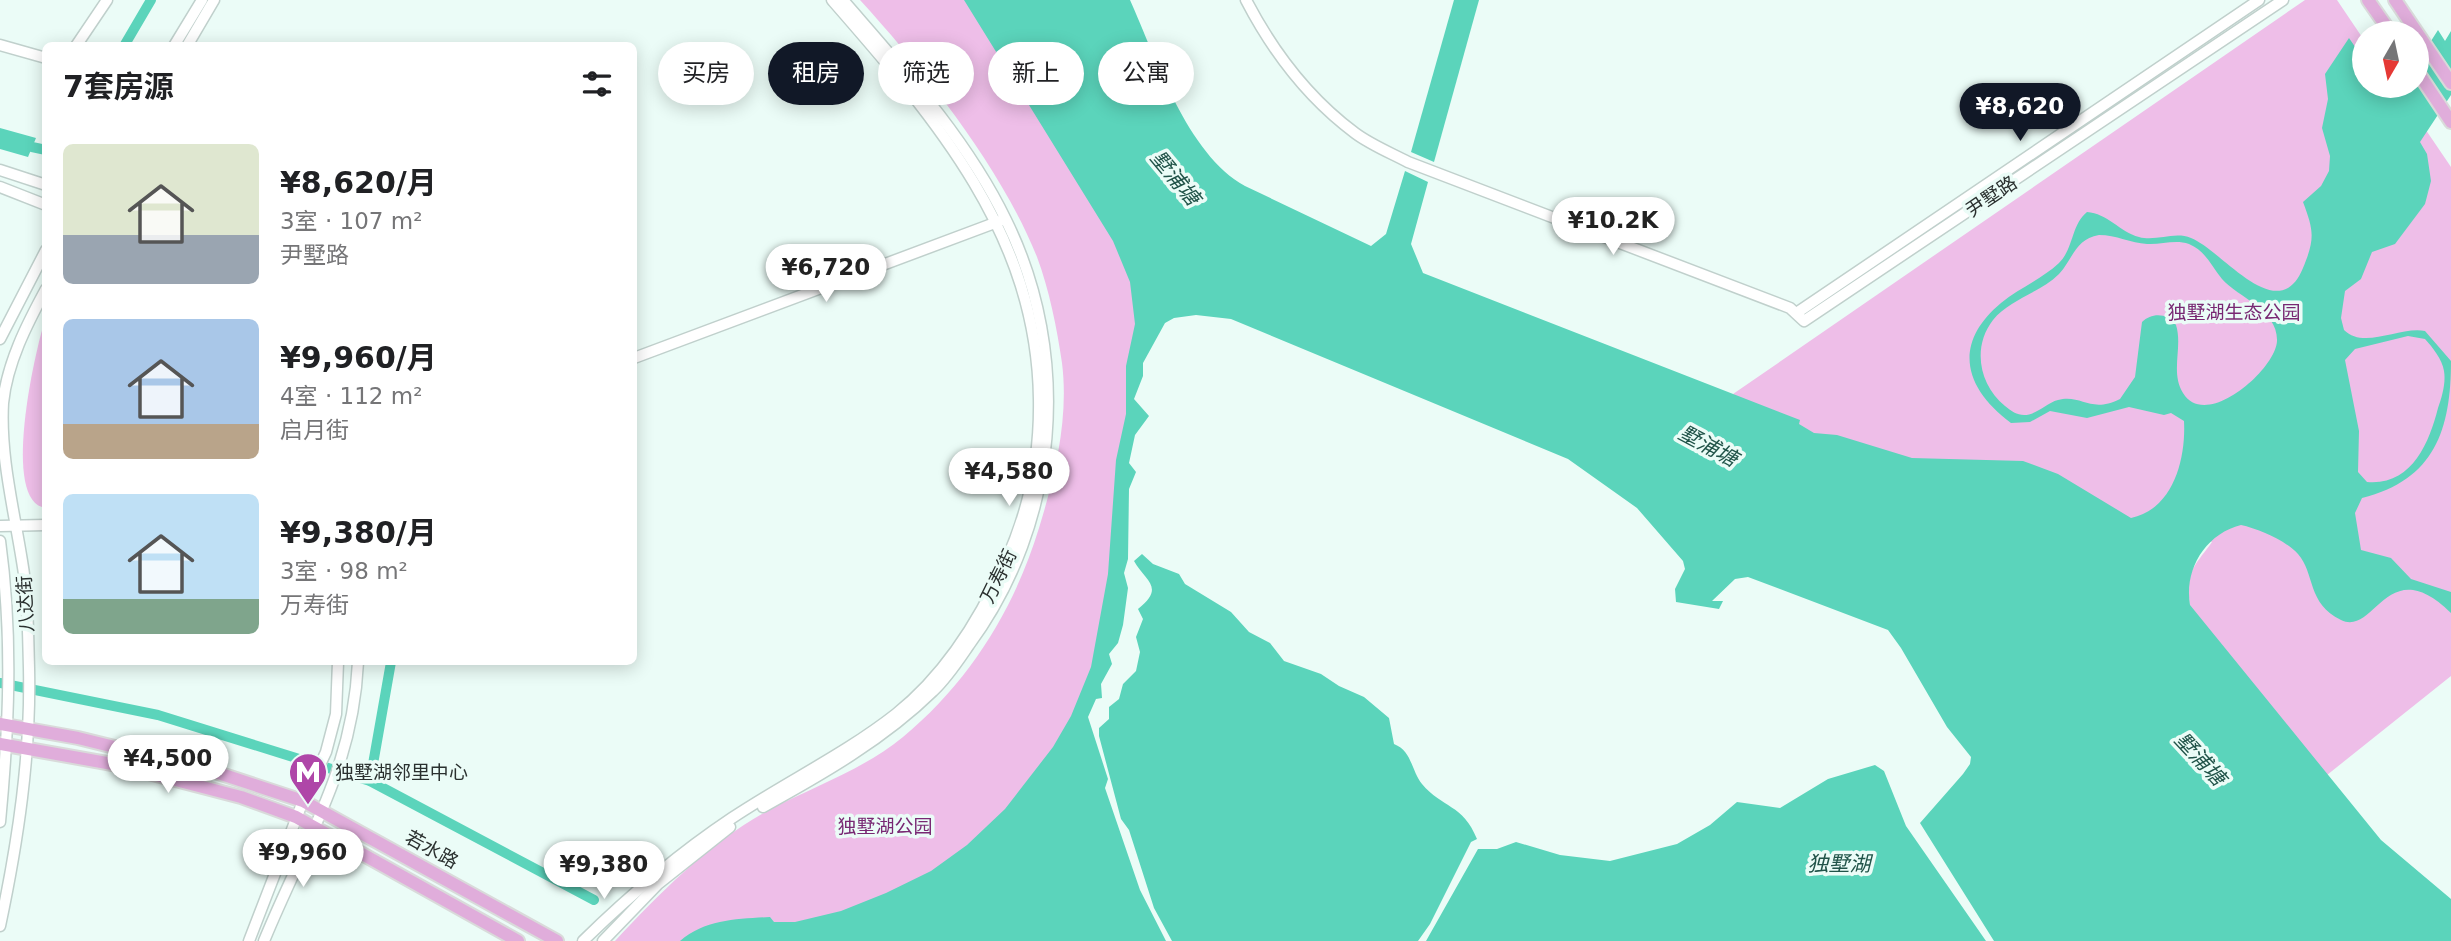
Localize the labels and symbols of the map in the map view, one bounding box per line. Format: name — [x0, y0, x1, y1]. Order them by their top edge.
north arrow — [2352, 21, 2429, 98]
pin: ¥8,620 — [1963, 83, 2077, 143]
water label: 墅浦塘 — [1146, 146, 1206, 212]
street label: 尹墅路 — [1961, 171, 2021, 221]
pin: ¥10.2K — [1556, 198, 1670, 257]
pin: ¥6,720 — [769, 244, 883, 304]
park label: 独墅湖生态公园 — [2167, 301, 2301, 323]
water label: 墅浦塘 — [1675, 421, 1744, 473]
pin: ¥4,580 — [952, 448, 1066, 508]
street label: 万寿街 — [976, 546, 1020, 606]
street label: 八达街 — [13, 575, 37, 633]
water label: 墅浦塘 — [2170, 728, 2232, 792]
pin: ¥4,500 — [111, 736, 225, 795]
metro station icon: 独墅湖邻里中心 — [287, 751, 329, 806]
place label: 独墅湖邻里中心 — [335, 761, 468, 783]
park label: 独墅湖公园 — [837, 815, 933, 837]
street label: 若水路 — [402, 826, 462, 872]
pin: ¥9,960 — [246, 830, 360, 889]
pin: ¥9,380 — [547, 842, 661, 901]
water label: 独墅湖 — [1808, 852, 1873, 876]

